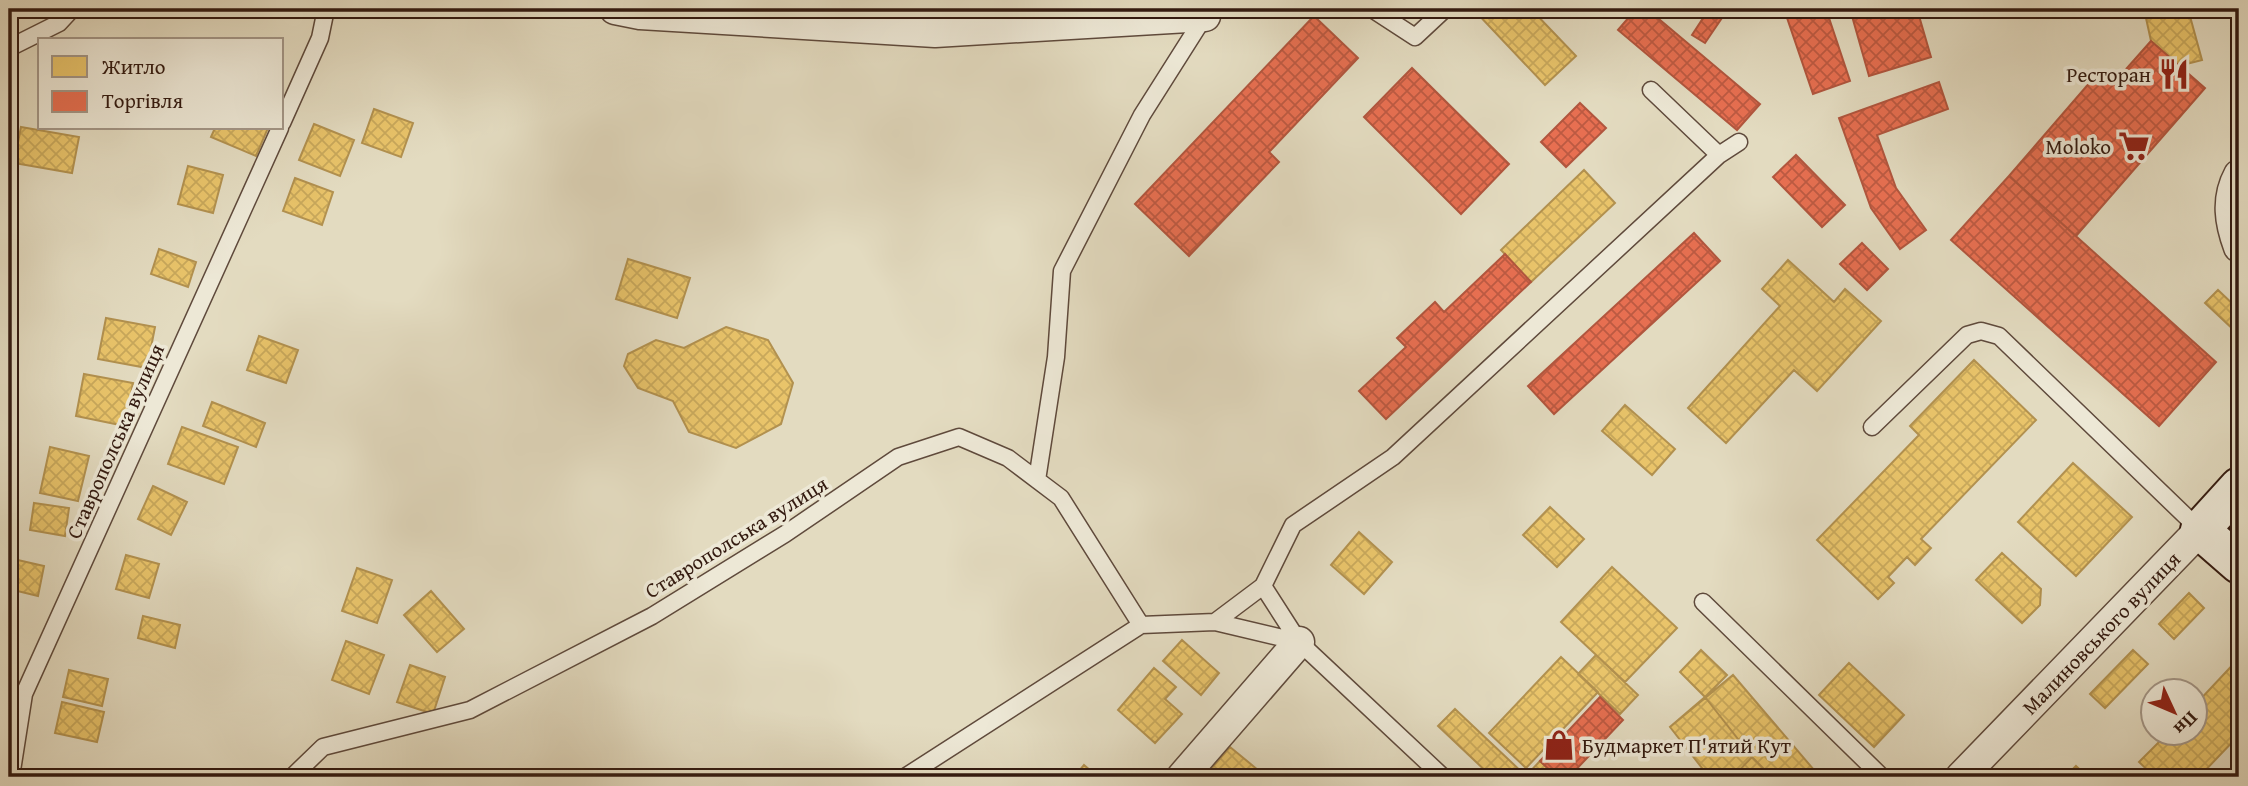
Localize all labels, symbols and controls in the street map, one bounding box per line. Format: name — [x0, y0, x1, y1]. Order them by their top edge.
legend — [38, 38, 284, 130]
text: Житло — [101, 51, 166, 82]
restaurant icon: Ресторан — [2157, 57, 2191, 91]
place label: Ресторан — [2066, 59, 2151, 90]
text: Торгівля — [102, 85, 183, 116]
supermarket icon: Moloko — [2117, 129, 2151, 163]
place label: Moloko — [2045, 131, 2111, 162]
street label: Ставрополська вулиця — [58, 338, 172, 543]
street label: Ставрополська вулиця — [639, 468, 834, 606]
street label: Малиновського вулиця — [2015, 544, 2188, 722]
north arrow — [2140, 678, 2210, 748]
text: Пн — [2167, 705, 2205, 743]
shop icon: Будмаркет П'ятий Кут — [1542, 728, 1576, 762]
place label: Будмаркет П'ятий Кут — [1582, 730, 1791, 761]

